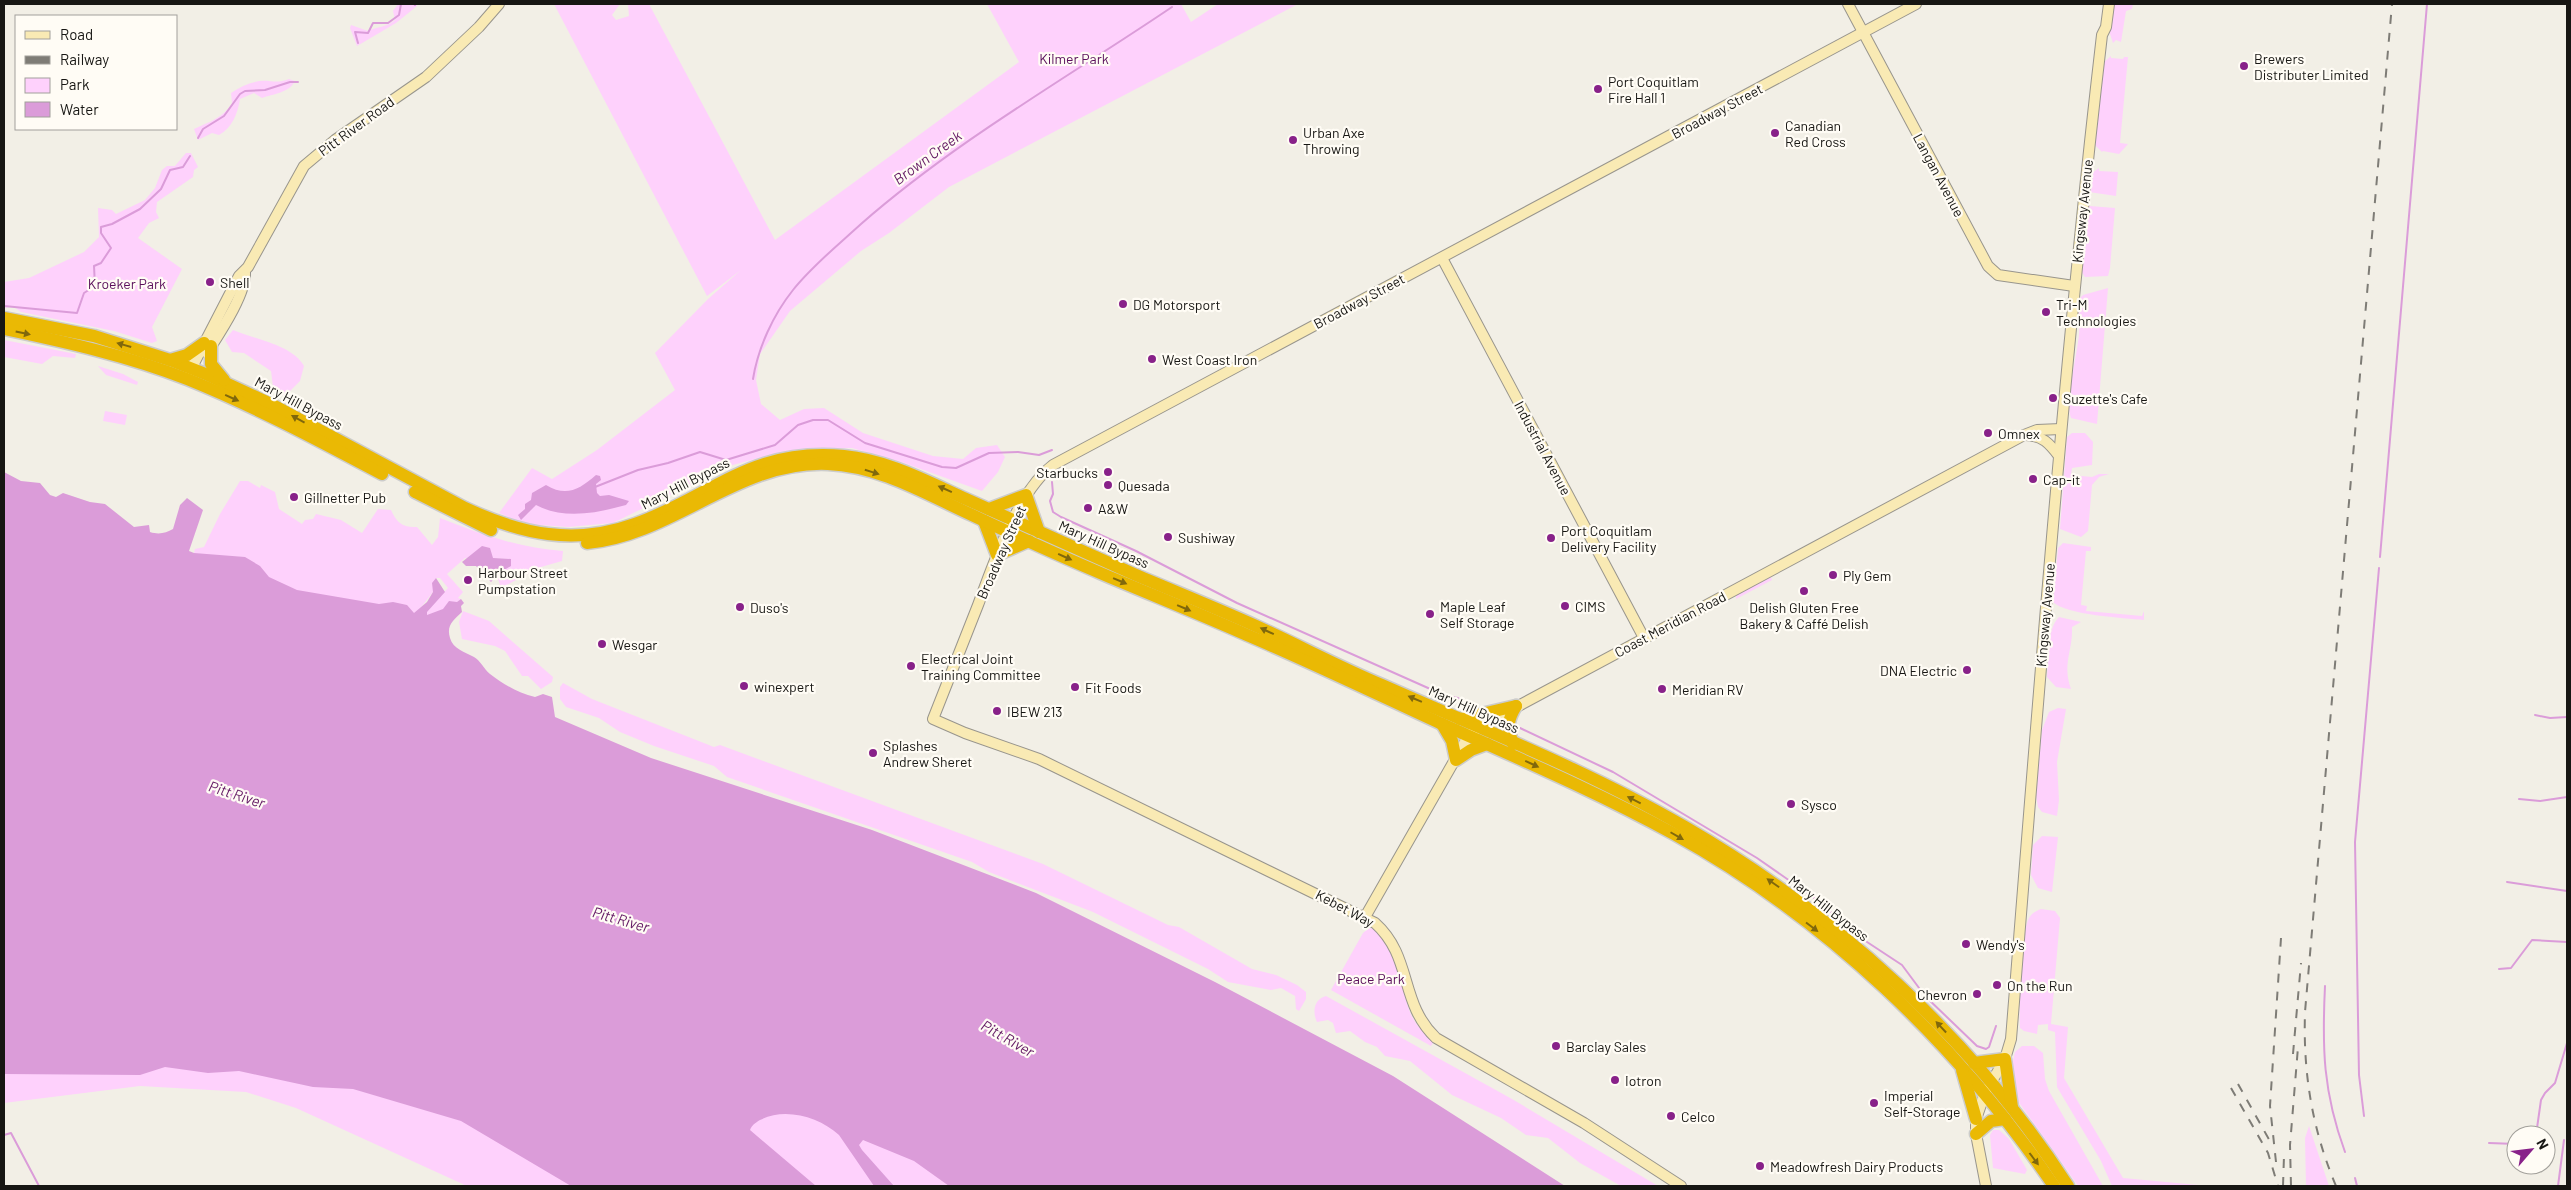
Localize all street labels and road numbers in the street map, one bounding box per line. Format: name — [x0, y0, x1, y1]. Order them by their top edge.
street label: Broadway Street — [1669, 80, 1765, 142]
street label: Pitt River Road — [315, 93, 397, 159]
street label: Langan Avenue — [1910, 130, 1968, 220]
street label: Kingsway Avenue — [2068, 158, 2096, 264]
street label: Broadway Street — [1311, 270, 1407, 332]
street label: Mary Hill Bypass — [252, 373, 346, 433]
street label: Industrial Avenue — [1511, 398, 1575, 498]
street label: Mary Hill Bypass — [638, 453, 732, 513]
street label: Broadway Street — [973, 503, 1029, 601]
street label: Mary Hill Bypass — [1056, 516, 1152, 572]
street label: Kingsway Avenue — [2032, 562, 2058, 668]
street label: Coast Meridian Road — [1611, 587, 1729, 661]
street label: Mary Hill Bypass — [1426, 681, 1522, 737]
street label: Mary Hill Bypass — [1785, 871, 1873, 945]
street label: Kebet Way — [1313, 886, 1378, 931]

